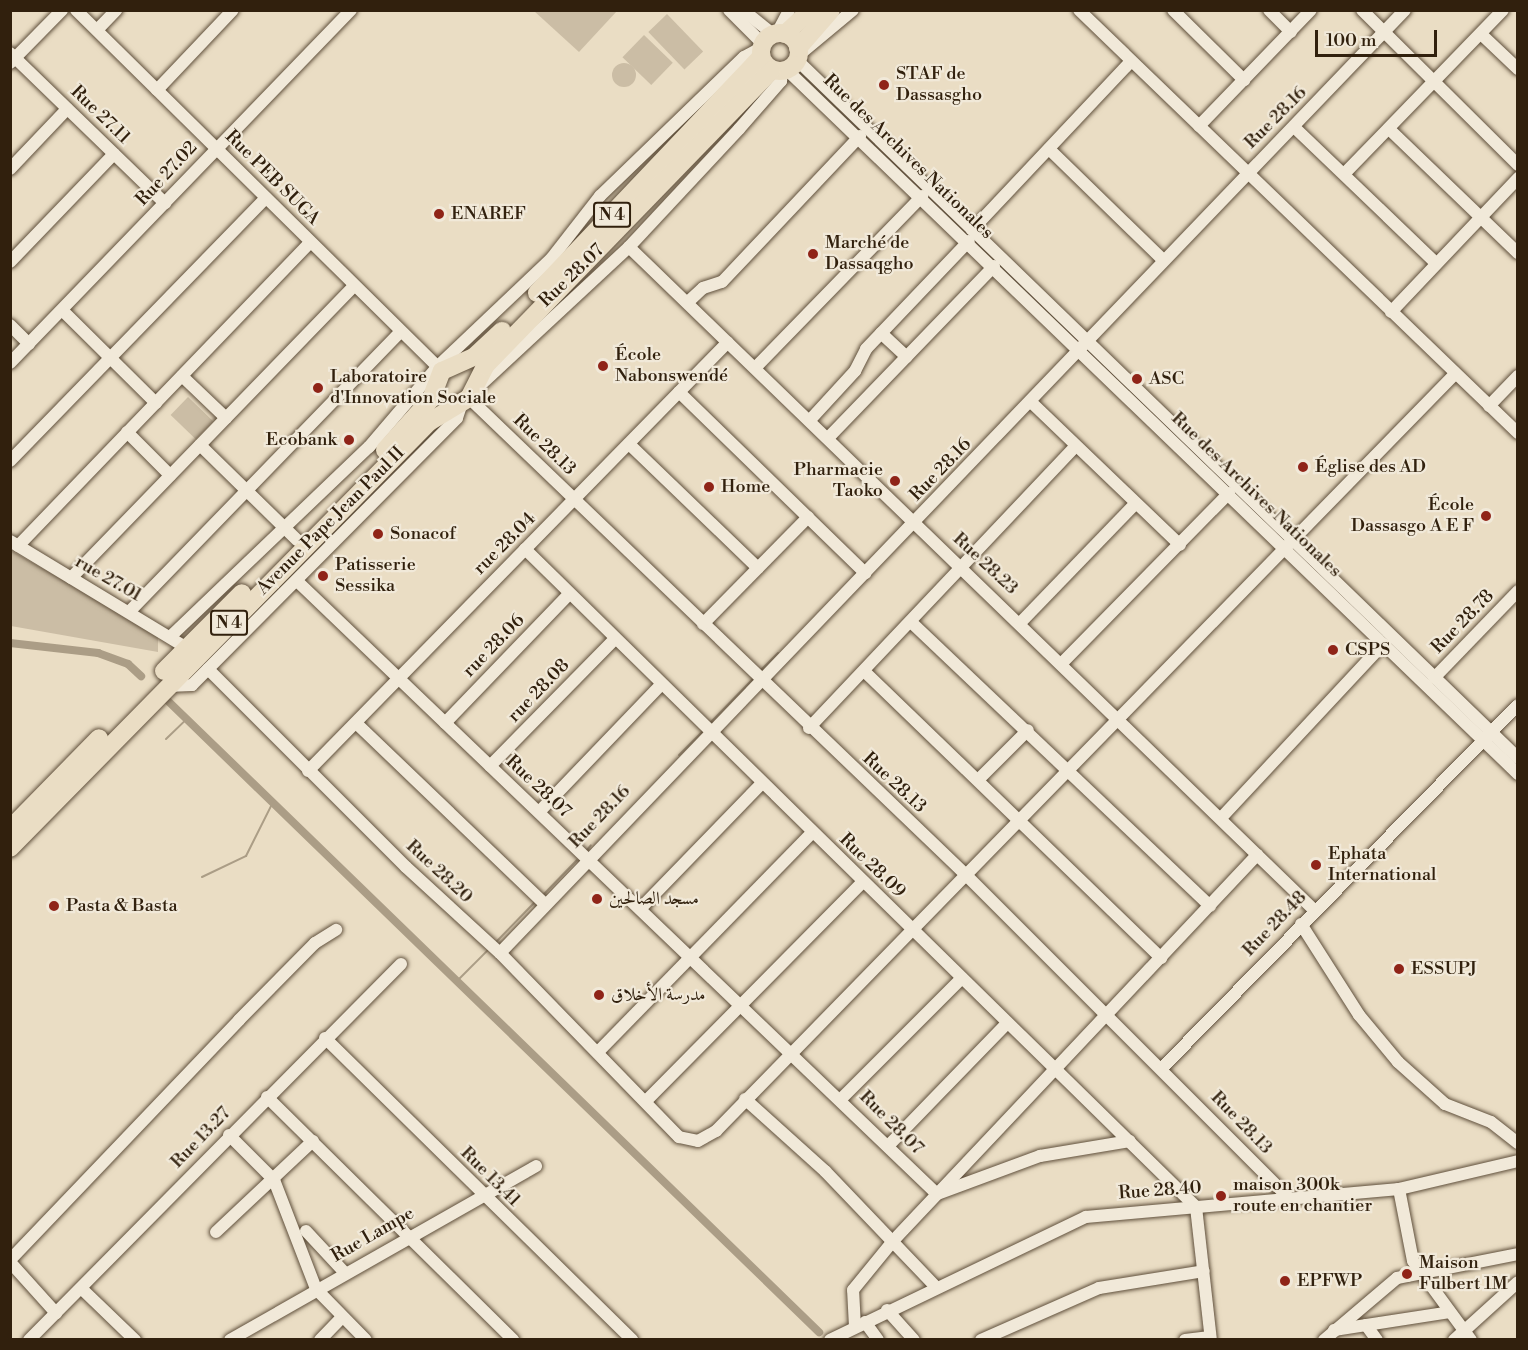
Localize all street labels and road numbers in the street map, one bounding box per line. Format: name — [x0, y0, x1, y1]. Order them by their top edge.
street label: Rue des Archives Nationales — [818, 70, 998, 244]
street label: Rue 27.11 — [66, 81, 134, 149]
street label: Rue 28.16 — [1240, 82, 1312, 154]
street label: Rue PEB SUGA — [220, 126, 324, 230]
street label: Rue 27.02 — [132, 137, 202, 211]
road number: N 4 — [592, 202, 632, 228]
street label: Rue 28.07 — [535, 240, 609, 312]
street label: Rue des Archives Nationales — [1166, 408, 1346, 582]
street label: Rue 28.13 — [508, 410, 580, 480]
street label: Rue 28.16 — [906, 434, 976, 506]
street label: Avenue Pape Jean Paul II — [252, 442, 410, 600]
street label: rue 28.04 — [469, 508, 541, 580]
street label: Rue 28.23 — [948, 528, 1022, 600]
street label: rue 27.01 — [71, 551, 145, 607]
street label: Rue 28.78 — [1427, 586, 1499, 658]
road number: N 4 — [210, 610, 248, 636]
street label: rue 28.06 — [459, 610, 529, 682]
street label: rue 28.08 — [504, 655, 574, 727]
street label: Rue 28.13 — [858, 748, 930, 818]
street label: Rue 28.07 — [501, 751, 575, 823]
street label: Rue 28.16 — [565, 781, 635, 853]
street label: Rue 28.09 — [834, 829, 910, 903]
street label: Rue 28.20 — [401, 836, 477, 908]
street label: Rue 28.48 — [1239, 887, 1311, 961]
street label: Rue 28.07 — [854, 1086, 928, 1160]
street label: Rue 28.13 — [1206, 1087, 1276, 1159]
street label: Rue 13.27 — [167, 1103, 235, 1173]
street label: Rue 13.41 — [456, 1143, 524, 1211]
street label: Rue 28.40 — [1118, 1177, 1202, 1205]
street label: Rue Lampe — [328, 1203, 418, 1267]

